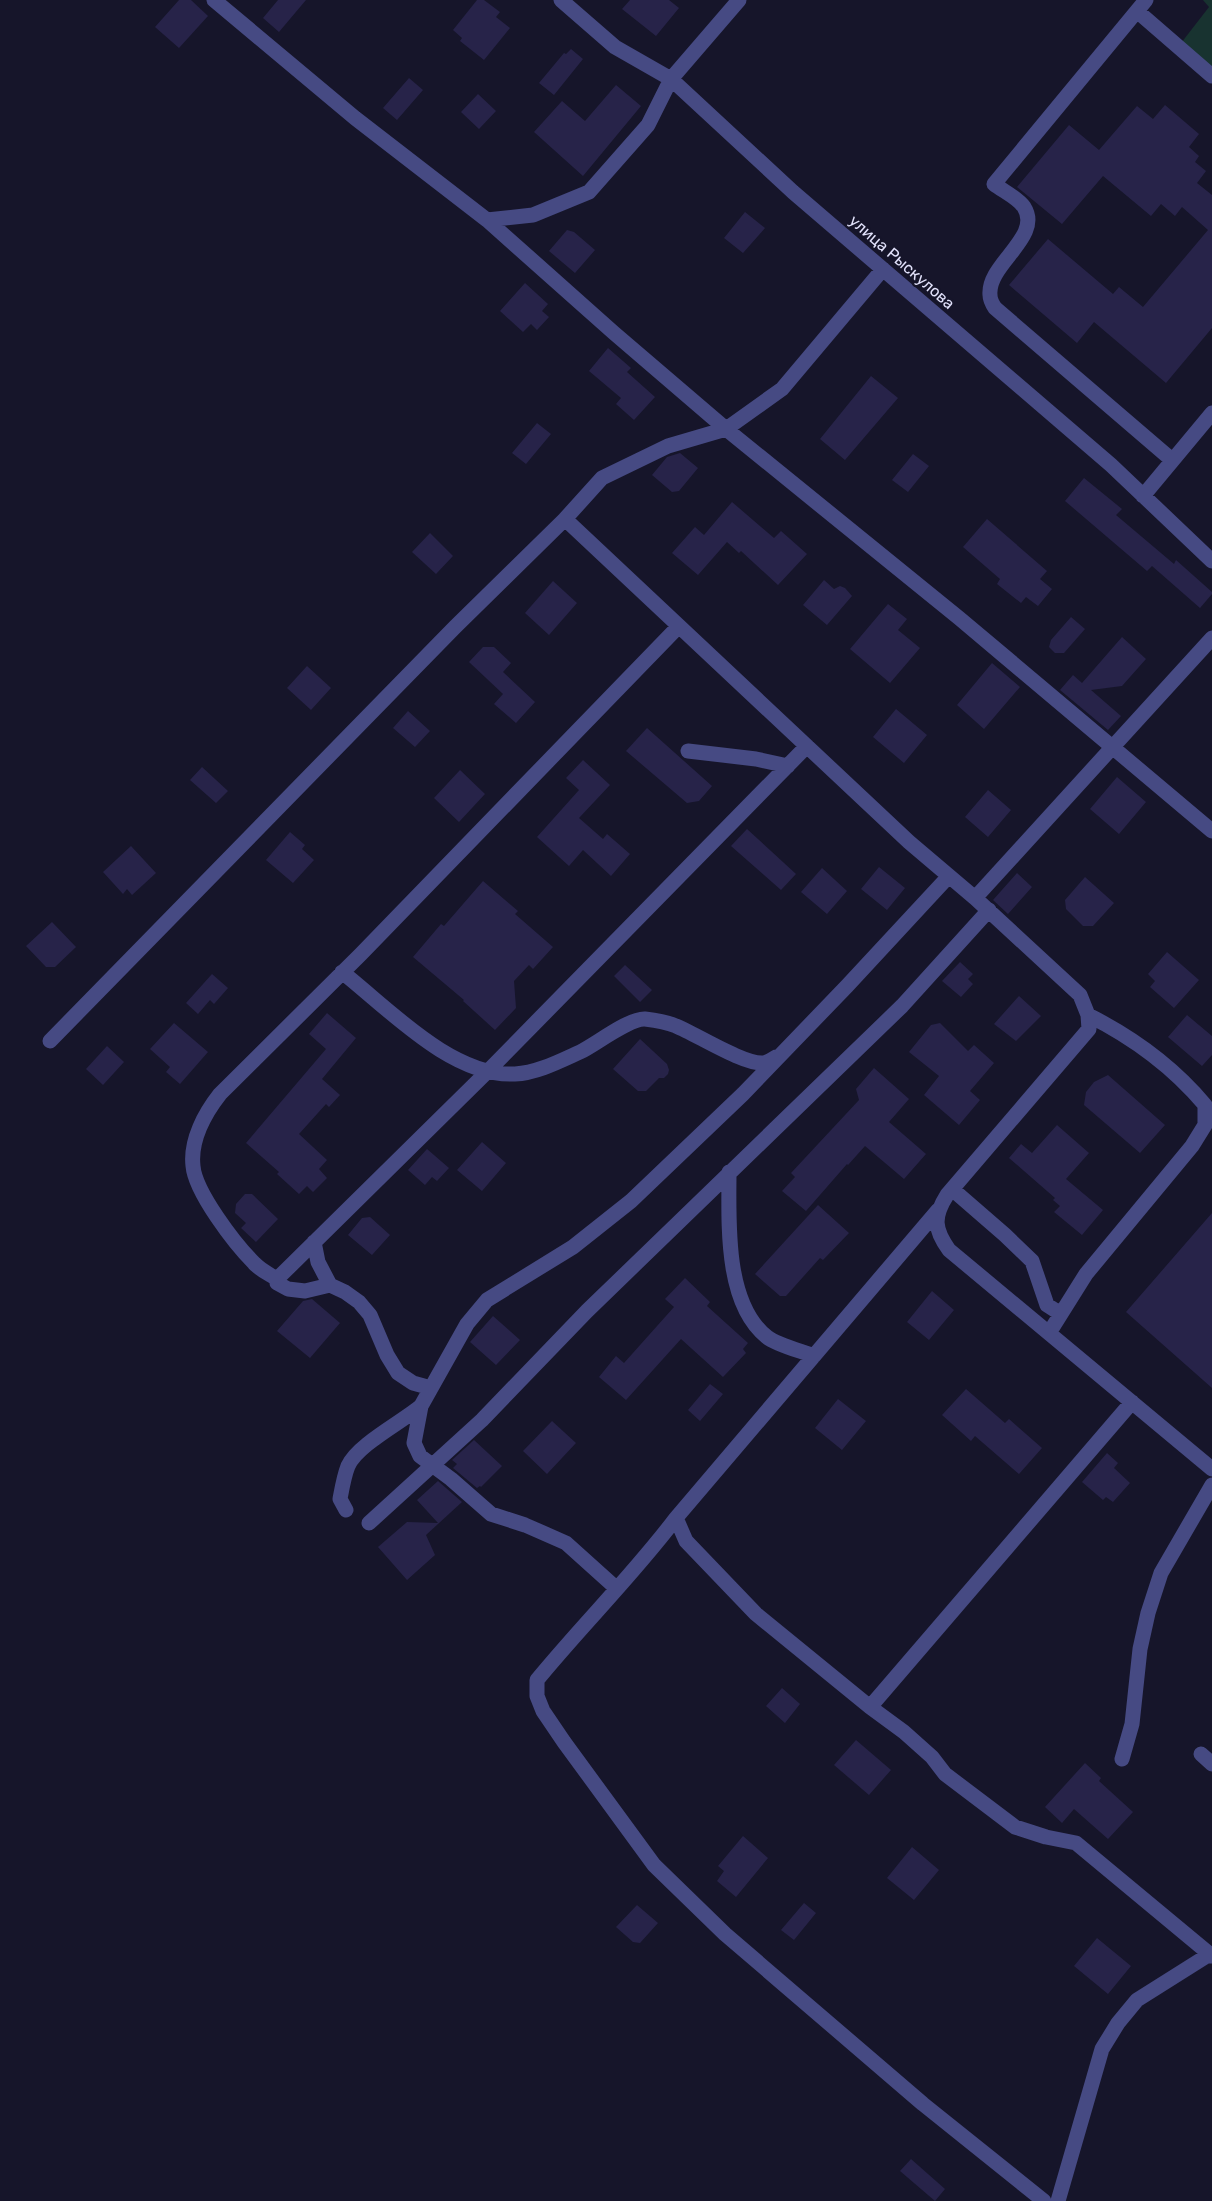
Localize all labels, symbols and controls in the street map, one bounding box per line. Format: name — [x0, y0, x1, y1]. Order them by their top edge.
street label: улица Рыскулова — [845, 211, 959, 313]

